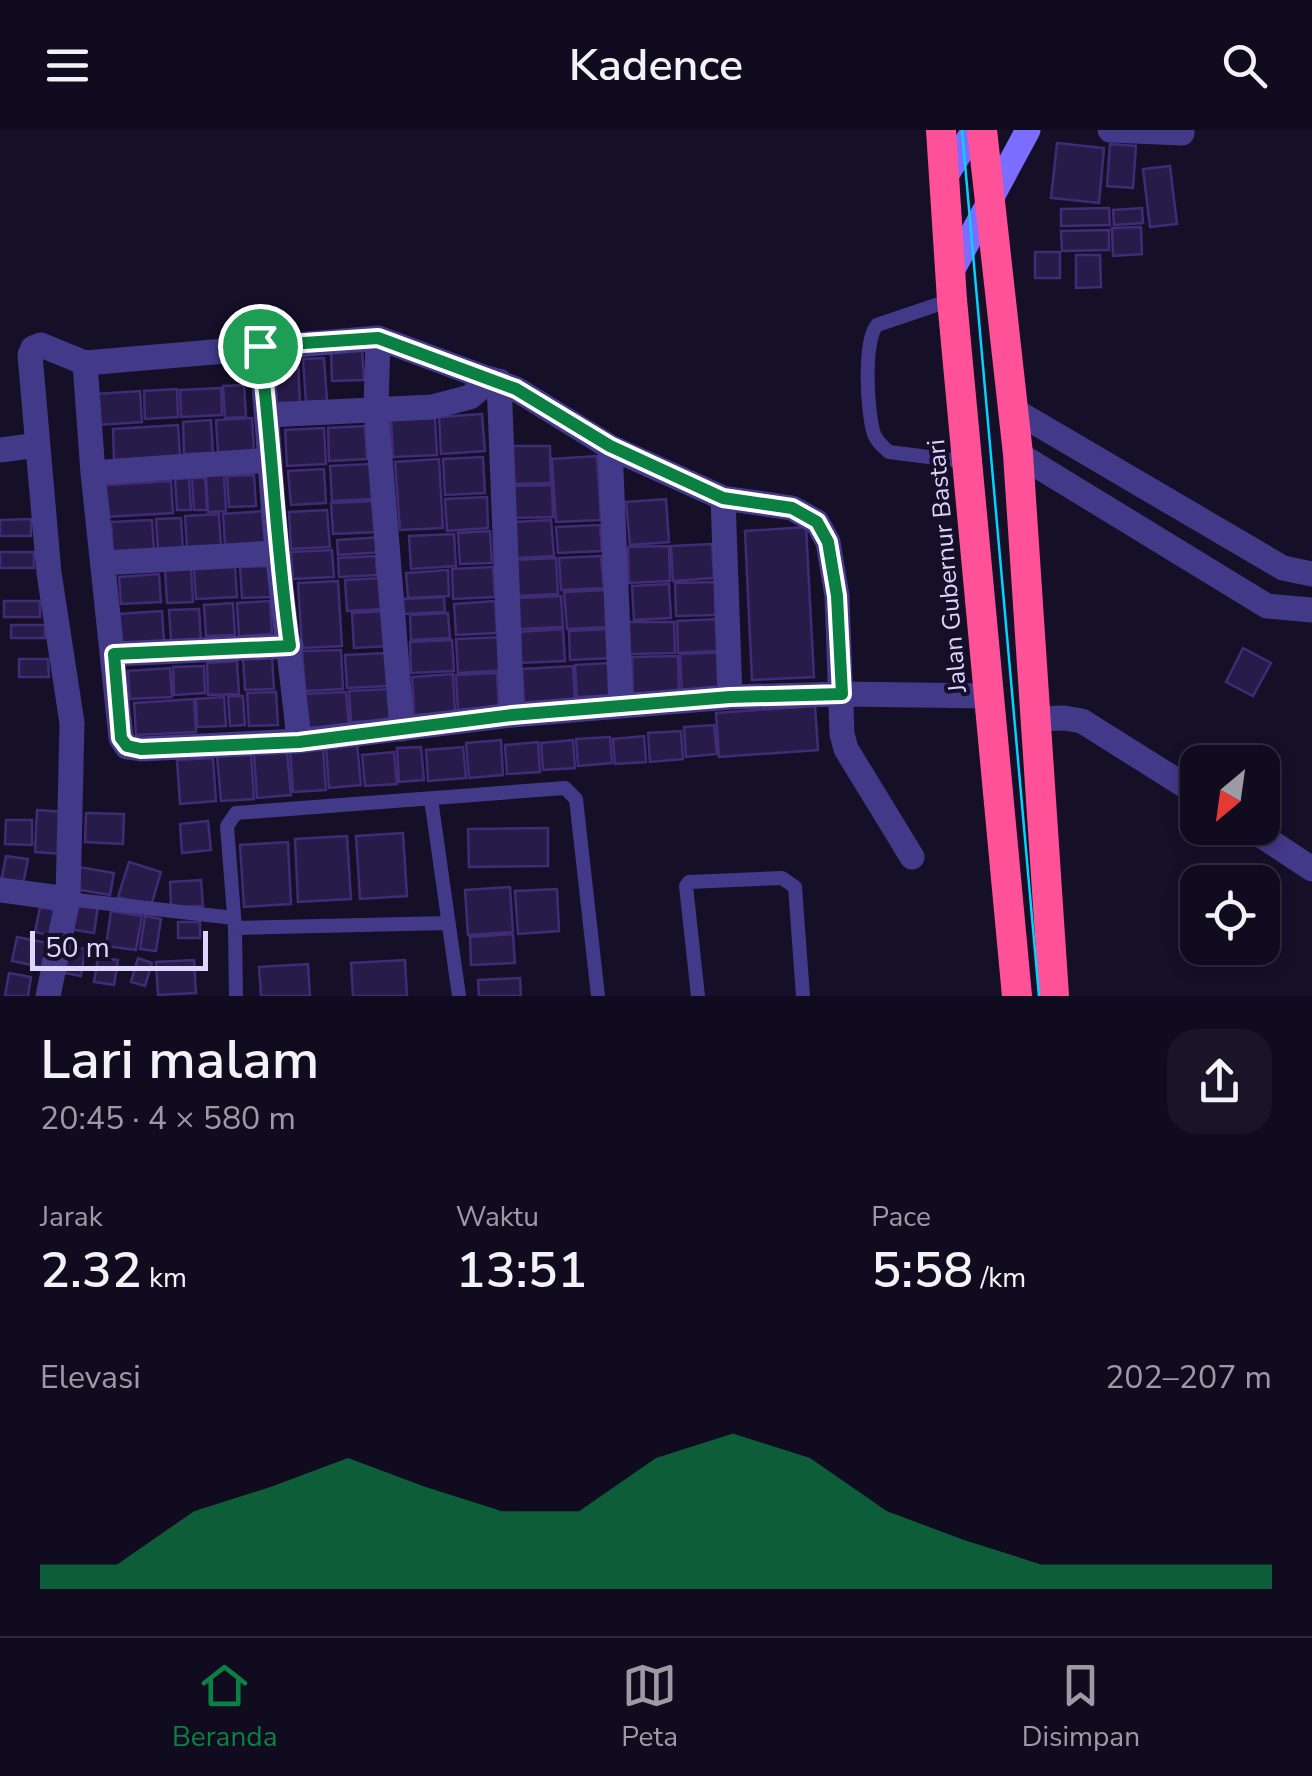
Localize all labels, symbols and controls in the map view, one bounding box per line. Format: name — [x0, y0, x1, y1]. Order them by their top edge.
text: Kadence — [569, 35, 743, 96]
icon: menu — [40, 38, 95, 93]
icon: search — [1217, 38, 1272, 93]
pin — [218, 304, 303, 389]
icon: arrive — [233, 319, 288, 374]
street label: Jalan Gubernur Bastari — [919, 438, 975, 695]
north arrow — [1180, 745, 1280, 845]
map controls — [1180, 745, 1280, 965]
button: locate — [1180, 865, 1280, 965]
scale bar — [30, 926, 208, 970]
text: 50 m — [45, 929, 110, 967]
text: Lari malam — [40, 1022, 319, 1097]
button: share — [1167, 1029, 1272, 1134]
text: 20:45 · 4 × 580 m — [40, 1097, 296, 1140]
text: Jarak — [40, 1198, 103, 1236]
text: Waktu — [456, 1198, 539, 1236]
text: Pace — [871, 1198, 931, 1236]
text: 2.32 — [40, 1236, 142, 1305]
text: 13:51 — [456, 1236, 588, 1305]
text: 5:58 — [871, 1236, 973, 1305]
text: km — [142, 1259, 187, 1297]
text: /km — [973, 1259, 1026, 1297]
text: Elevasi — [40, 1356, 141, 1399]
text: 202–207 m — [1105, 1356, 1272, 1399]
tab: Beranda — [172, 1658, 278, 1756]
tab: Peta — [621, 1658, 678, 1756]
tab: Disimpan — [1022, 1658, 1140, 1756]

